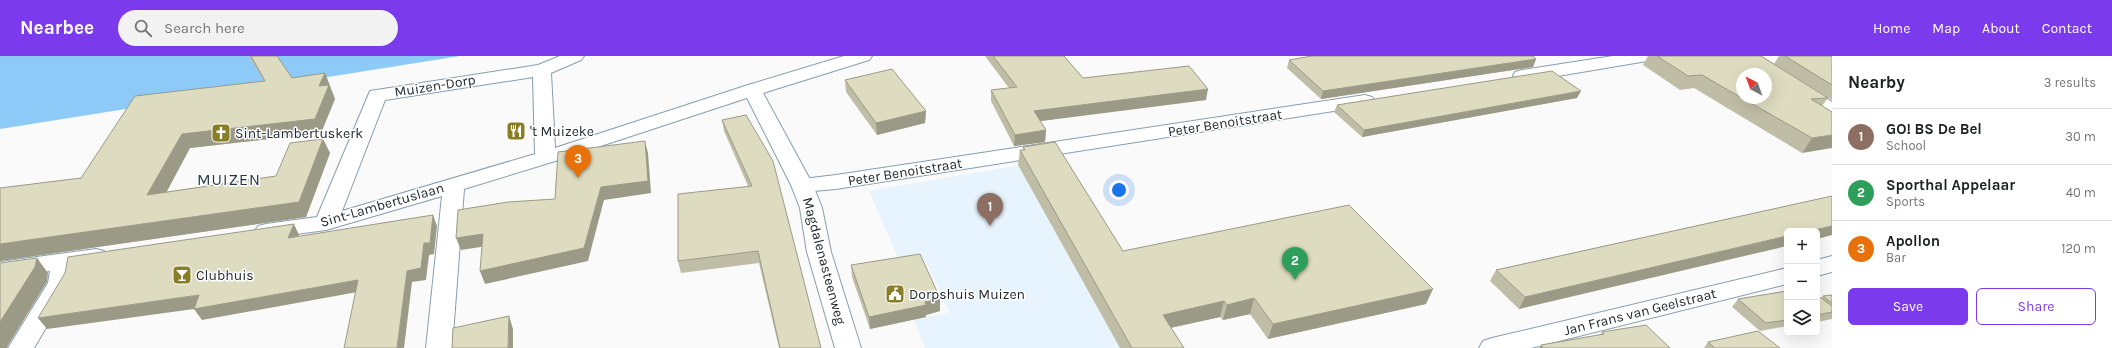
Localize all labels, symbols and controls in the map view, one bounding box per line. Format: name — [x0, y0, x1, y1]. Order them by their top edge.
search box — [118, 10, 398, 46]
text: Nearbee — [20, 17, 94, 39]
icon: search — [132, 17, 154, 39]
text: Search here — [164, 19, 245, 37]
text: Home — [1873, 20, 1910, 37]
text: Map — [1932, 20, 1960, 37]
text: About — [1982, 20, 2020, 37]
text: Contact — [2042, 20, 2092, 37]
north arrow — [1736, 68, 1772, 104]
street label: Muizen-Dorp — [393, 71, 477, 101]
text: Nearby — [1848, 72, 1905, 92]
text: 3 results — [2044, 75, 2096, 90]
street label: Peter Benoitstraat — [1167, 106, 1283, 140]
restaurant icon: 't Muizeke — [505, 120, 527, 142]
text: GO! BS De Bel — [1886, 120, 1982, 138]
church icon: Sint-Lambertuskerk — [210, 122, 232, 144]
place label: 't Muizeke — [530, 123, 594, 140]
place label: Sint-Lambertuskerk — [235, 125, 363, 142]
text: 1 — [1859, 129, 1863, 144]
text: 30 m — [2065, 129, 2096, 144]
text: School — [1886, 138, 1926, 153]
pin: 3 — [565, 145, 591, 178]
street label: Peter Benoitstraat — [847, 155, 963, 189]
district label: MUIZEN — [197, 170, 261, 189]
text: Sporthal Appelaar — [1886, 176, 2015, 194]
street label: Sint-Lambertuslaan — [318, 179, 446, 231]
your location — [1109, 180, 1129, 200]
text: 2 — [1857, 185, 1865, 200]
text: 40 m — [2066, 185, 2096, 200]
pin: 1 — [977, 193, 1003, 226]
text: Sports — [1886, 194, 1925, 209]
street label: Magdalenasteenweg — [799, 195, 849, 327]
map controls — [1784, 228, 1820, 336]
button: + — [1784, 228, 1820, 264]
text: Apollon — [1886, 232, 1940, 250]
text: 3 — [1857, 241, 1865, 256]
text: 120 m — [2061, 241, 2096, 256]
pin: 2 — [1282, 247, 1308, 280]
text: Bar — [1886, 250, 1906, 265]
bar icon: Clubhuis — [171, 264, 193, 286]
button: − — [1784, 264, 1820, 300]
place label: Clubhuis — [196, 267, 254, 284]
public building icon: Dorpshuis Muizen — [884, 283, 906, 305]
street label: Jan Frans van Geelstraat — [1562, 285, 1718, 339]
place label: Dorpshuis Muizen — [909, 286, 1025, 303]
button: Save — [1848, 288, 1968, 325]
button: Share — [1976, 288, 2096, 325]
button: layers — [1784, 300, 1820, 336]

